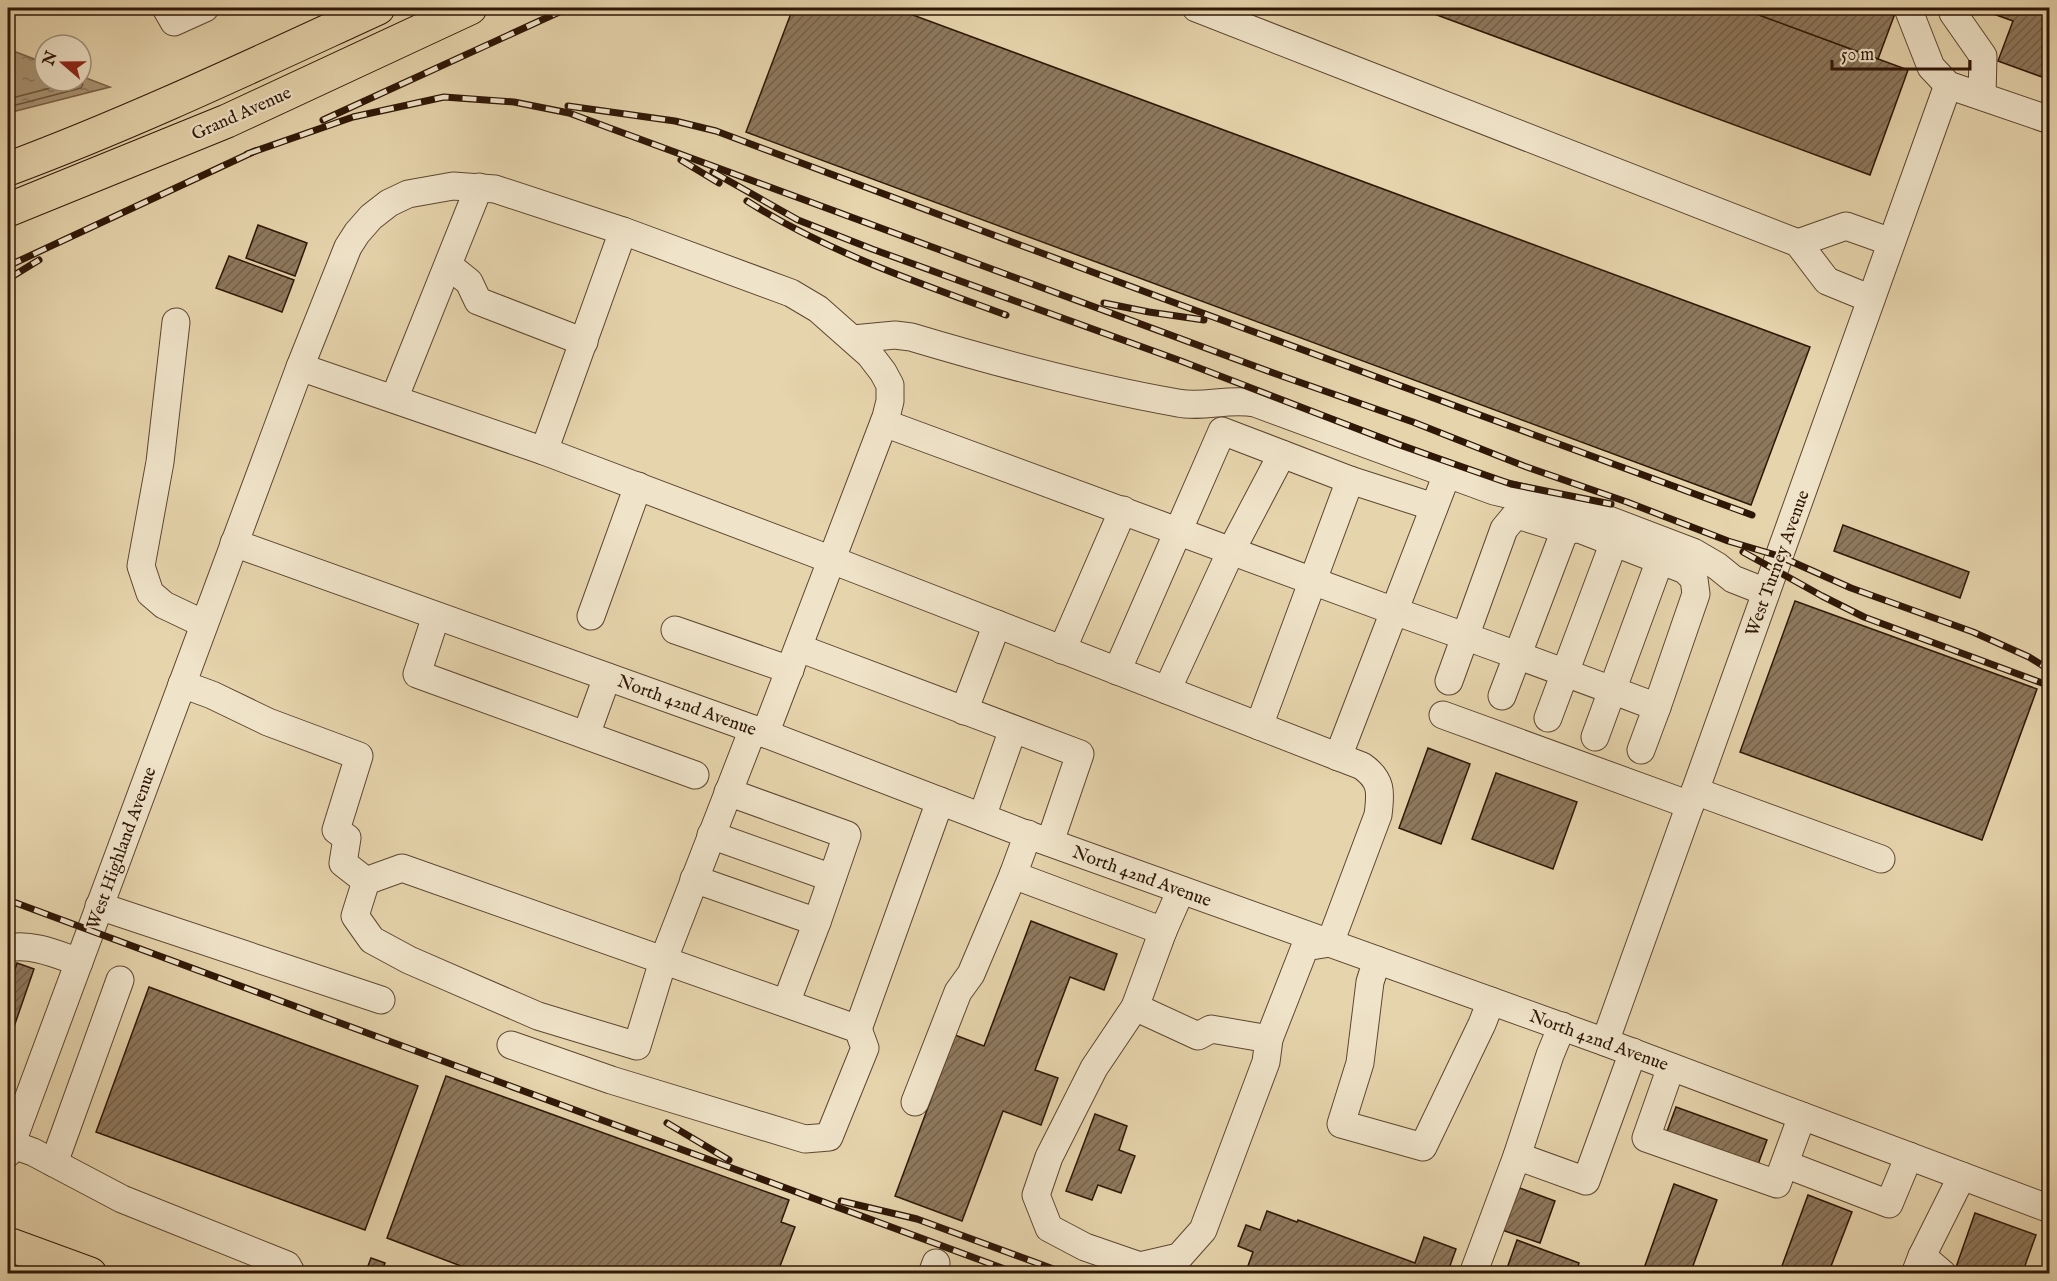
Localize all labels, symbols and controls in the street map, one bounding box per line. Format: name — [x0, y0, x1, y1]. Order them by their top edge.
north arrow — [33, 33, 93, 93]
scale bar — [1832, 33, 1970, 71]
text: 50 m — [1841, 44, 1874, 67]
text: N — [39, 48, 63, 69]
street label: Grand Avenue — [188, 82, 295, 147]
street label: West Turney Avenue — [1741, 487, 1816, 640]
street label: North 42nd Avenue — [614, 671, 759, 742]
street label: West Highland Avenue — [82, 764, 163, 933]
street label: North 42nd Avenue — [1069, 842, 1214, 913]
street label: North 42nd Avenue — [1526, 1006, 1671, 1077]

